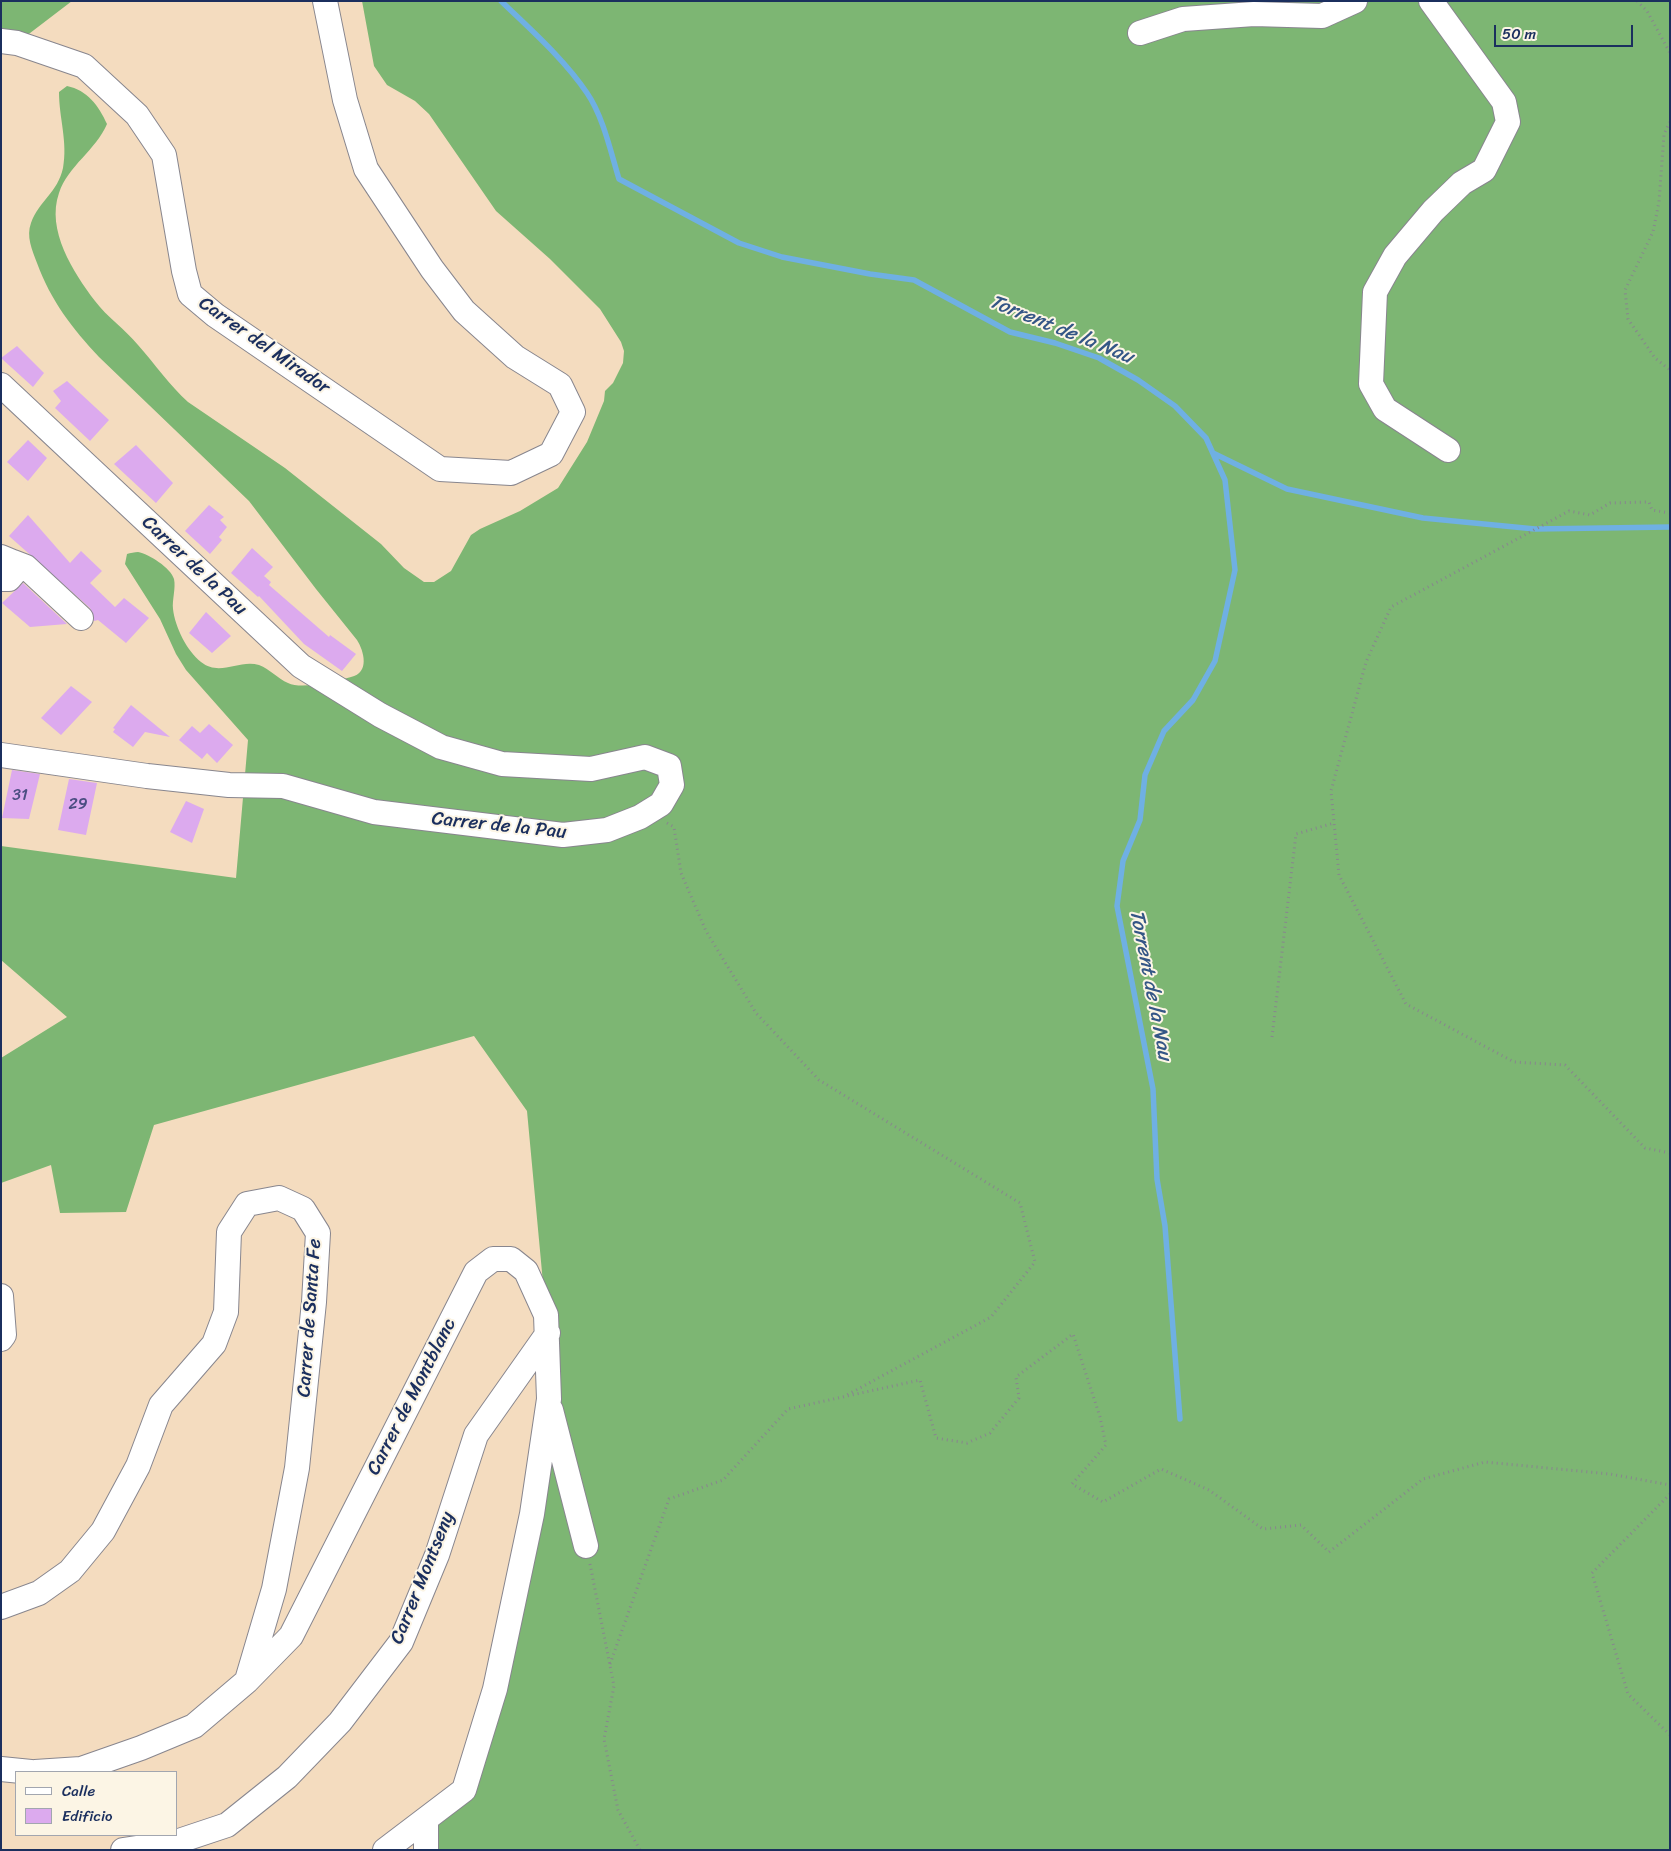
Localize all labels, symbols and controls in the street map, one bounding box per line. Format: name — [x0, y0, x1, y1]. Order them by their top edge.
scale bar — [1496, 15, 1635, 47]
text: 50 m — [1502, 21, 1536, 47]
water label: Torrent de la Nau — [986, 290, 1136, 370]
street label: Carrer del Mirador — [194, 292, 334, 400]
street label: Carrer de la Pau — [137, 512, 251, 620]
house number: 31 — [12, 786, 28, 806]
house number: 29 — [68, 795, 88, 815]
street label: Carrer de la Pau — [431, 808, 567, 844]
water label: Torrent de la Nau — [1124, 908, 1176, 1062]
street label: Carrer de Santa Fe — [293, 1238, 327, 1398]
street label: Carrer de Montblanc — [363, 1315, 461, 1479]
street label: Carrer Montseny — [386, 1508, 460, 1648]
legend — [15, 1771, 178, 1836]
text: Calle — [62, 1778, 95, 1804]
text: Edificio — [62, 1803, 113, 1829]

